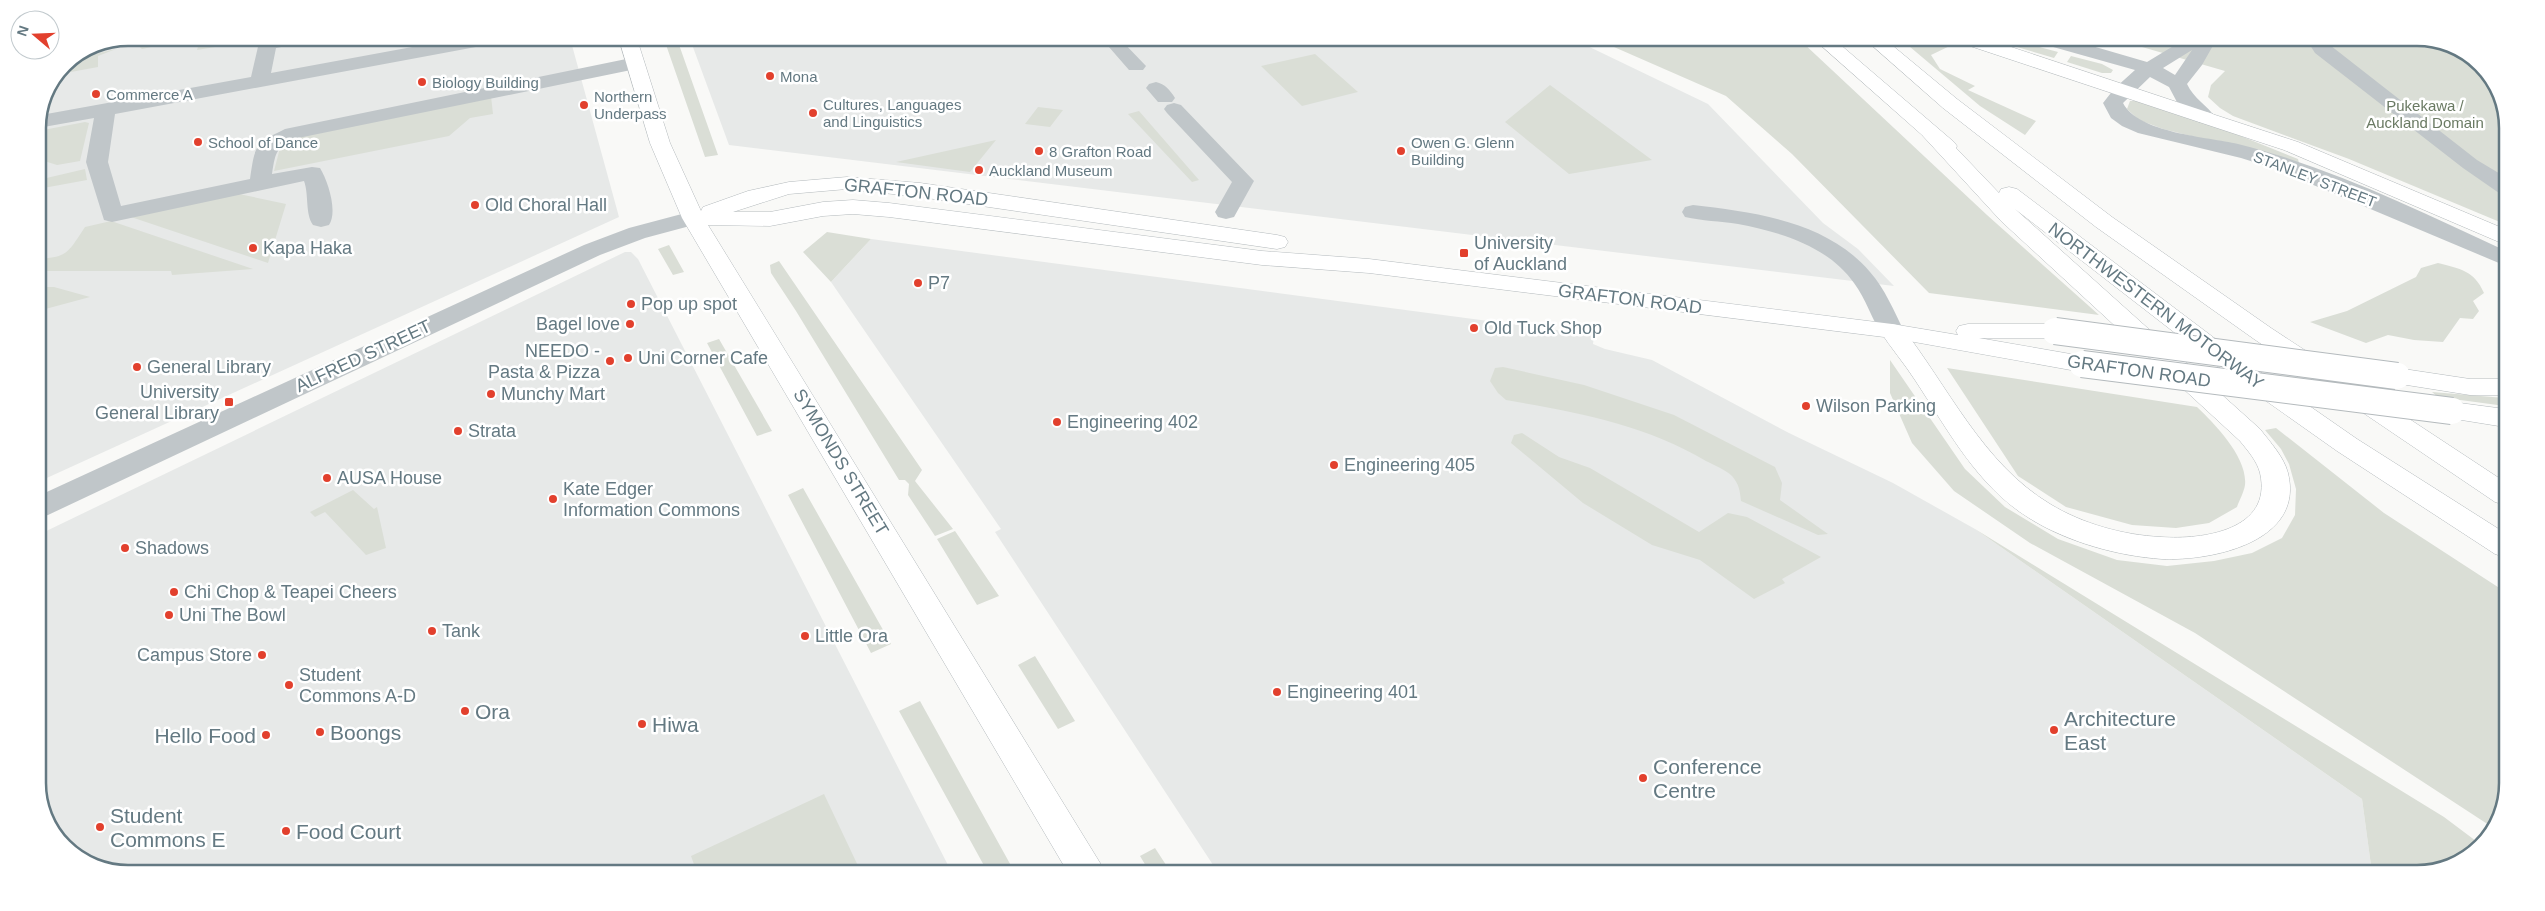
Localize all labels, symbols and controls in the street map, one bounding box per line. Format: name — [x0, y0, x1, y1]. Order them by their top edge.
north arrow — [10, 10, 60, 60]
text: N — [13, 23, 32, 38]
place label: Mona — [780, 68, 818, 85]
marker: Mona — [764, 70, 776, 82]
place label: Biology Building — [432, 74, 539, 91]
marker: Biology Building — [416, 76, 428, 88]
place label: Commerce A — [106, 86, 193, 103]
marker: Commerce A — [90, 88, 102, 100]
place label: Northern Underpass — [594, 88, 667, 122]
place label: Cultures, Languages and Linguistics — [823, 96, 961, 130]
park label: Pukekawa / Auckland Domain — [2366, 97, 2484, 131]
marker: Northern Underpass — [578, 99, 590, 111]
marker: Cultures, Languages and Linguistics — [807, 107, 819, 119]
place label: School of Dance — [208, 134, 318, 151]
place label: Owen G. Glenn Building — [1411, 134, 1514, 168]
marker: School of Dance — [192, 136, 204, 148]
place label: 8 Grafton Road — [1049, 143, 1152, 160]
marker: 8 Grafton Road — [1033, 145, 1045, 157]
marker: Owen G. Glenn Building — [1395, 145, 1407, 157]
street label: STANLEY STREET — [2251, 148, 2379, 210]
place label: Auckland Museum — [989, 162, 1112, 179]
marker: Auckland Museum — [973, 164, 985, 176]
street label: GRAFTON ROAD — [843, 174, 989, 210]
place label: Old Choral Hall — [485, 195, 607, 215]
marker: Old Choral Hall — [469, 199, 481, 211]
street label: NORTHWESTERN MOTORWAY — [2045, 219, 2267, 393]
place label: University of Auckland — [1474, 233, 1567, 274]
place label: Kapa Haka — [263, 238, 353, 258]
marker: Kapa Haka — [247, 242, 259, 254]
marker: University of Auckland — [1458, 247, 1470, 259]
place label: P7 — [928, 273, 950, 293]
marker: P7 — [912, 277, 924, 289]
street label: GRAFTON ROAD — [1557, 280, 1703, 318]
place label: Pop up spot — [641, 294, 737, 314]
marker: Pop up spot — [625, 298, 637, 310]
place label: Bagel love — [536, 314, 620, 334]
street label: ALFRED STREET — [292, 316, 434, 396]
marker: Bagel love — [624, 318, 636, 330]
place label: Old Tuck Shop — [1484, 318, 1602, 338]
marker: Old Tuck Shop — [1468, 322, 1480, 334]
place label: NEEDO - Pasta & Pizza — [488, 341, 601, 382]
place label: Uni Corner Cafe — [638, 348, 768, 368]
street label: GRAFTON ROAD — [2066, 351, 2212, 391]
marker: Uni Corner Cafe — [622, 352, 634, 364]
marker: NEEDO - Pasta & Pizza — [604, 355, 616, 367]
place label: General Library — [147, 357, 271, 377]
marker: General Library — [131, 361, 143, 373]
place label: University General Library — [95, 382, 219, 423]
place label: Munchy Mart — [501, 384, 605, 404]
street label: SYMONDS STREET — [789, 385, 893, 539]
marker: Munchy Mart — [485, 388, 497, 400]
marker: University General Library — [223, 396, 235, 408]
place label: Wilson Parking — [1816, 396, 1936, 416]
marker: Wilson Parking — [1800, 400, 1812, 412]
place label: Engineering 402 — [1067, 412, 1198, 432]
marker: Engineering 402 — [1051, 416, 1063, 428]
place label: Strata — [468, 421, 517, 441]
marker: Strata — [452, 425, 464, 437]
place label: Engineering 405 — [1344, 455, 1475, 475]
marker: Engineering 405 — [1328, 459, 1340, 471]
place label: AUSA House — [337, 468, 442, 488]
marker: AUSA House — [321, 472, 333, 484]
place label: Kate Edger Information Commons — [563, 479, 740, 520]
marker: Kate Edger Information Commons — [547, 493, 559, 505]
place label: Shadows — [135, 538, 209, 558]
marker: Shadows — [119, 542, 131, 554]
place label: Chi Chop & Teapei Cheers — [184, 582, 397, 602]
marker: Chi Chop & Teapei Cheers — [168, 586, 180, 598]
place label: Uni The Bowl — [179, 605, 286, 625]
marker: Uni The Bowl — [163, 609, 175, 621]
place label: Tank — [442, 621, 481, 641]
marker: Tank — [426, 625, 438, 637]
place label: Little Ora — [815, 626, 889, 646]
marker: Little Ora — [799, 630, 811, 642]
place label: Campus Store — [137, 645, 252, 665]
marker: Campus Store — [256, 649, 268, 661]
place label: Student Commons A-D — [299, 665, 416, 706]
marker: Student Commons A-D — [283, 679, 295, 691]
place label: Engineering 401 — [1287, 682, 1418, 702]
marker: Engineering 401 — [1271, 686, 1283, 698]
place label: Ora — [475, 700, 510, 723]
marker: Ora — [459, 705, 471, 717]
place label: Architecture East — [2064, 707, 2176, 754]
place label: Hiwa — [652, 713, 699, 736]
marker: Hiwa — [636, 718, 648, 730]
place label: Boongs — [330, 721, 401, 744]
place label: Hello Food — [154, 724, 256, 747]
marker: Architecture East — [2048, 724, 2060, 736]
marker: Boongs — [314, 726, 326, 738]
marker: Hello Food — [260, 729, 272, 741]
place label: Conference Centre — [1653, 755, 1762, 802]
marker: Conference Centre — [1637, 772, 1649, 784]
place label: Student Commons E — [110, 804, 226, 851]
place label: Food Court — [296, 820, 401, 843]
marker: Student Commons E — [94, 821, 106, 833]
marker: Food Court — [280, 825, 292, 837]

